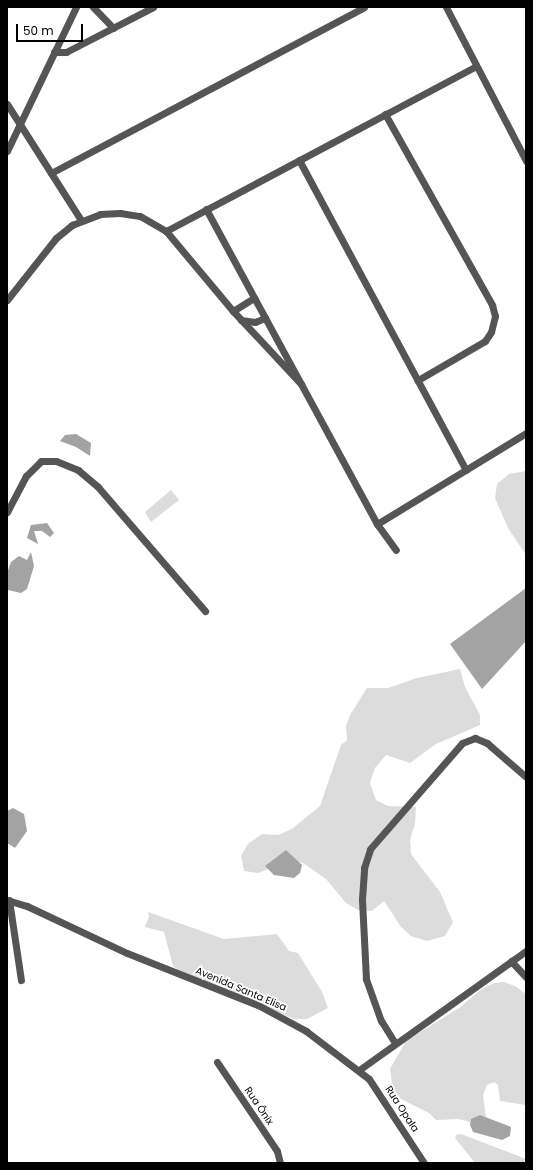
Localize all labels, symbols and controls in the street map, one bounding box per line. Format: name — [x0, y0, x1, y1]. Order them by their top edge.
scale bar — [18, 16, 85, 42]
text: 50 m — [23, 22, 54, 39]
street label: Avenida Santa Elisa — [194, 964, 288, 1014]
street label: Rua Opala — [383, 1084, 421, 1134]
street label: Rua Ônix — [242, 1085, 276, 1127]

